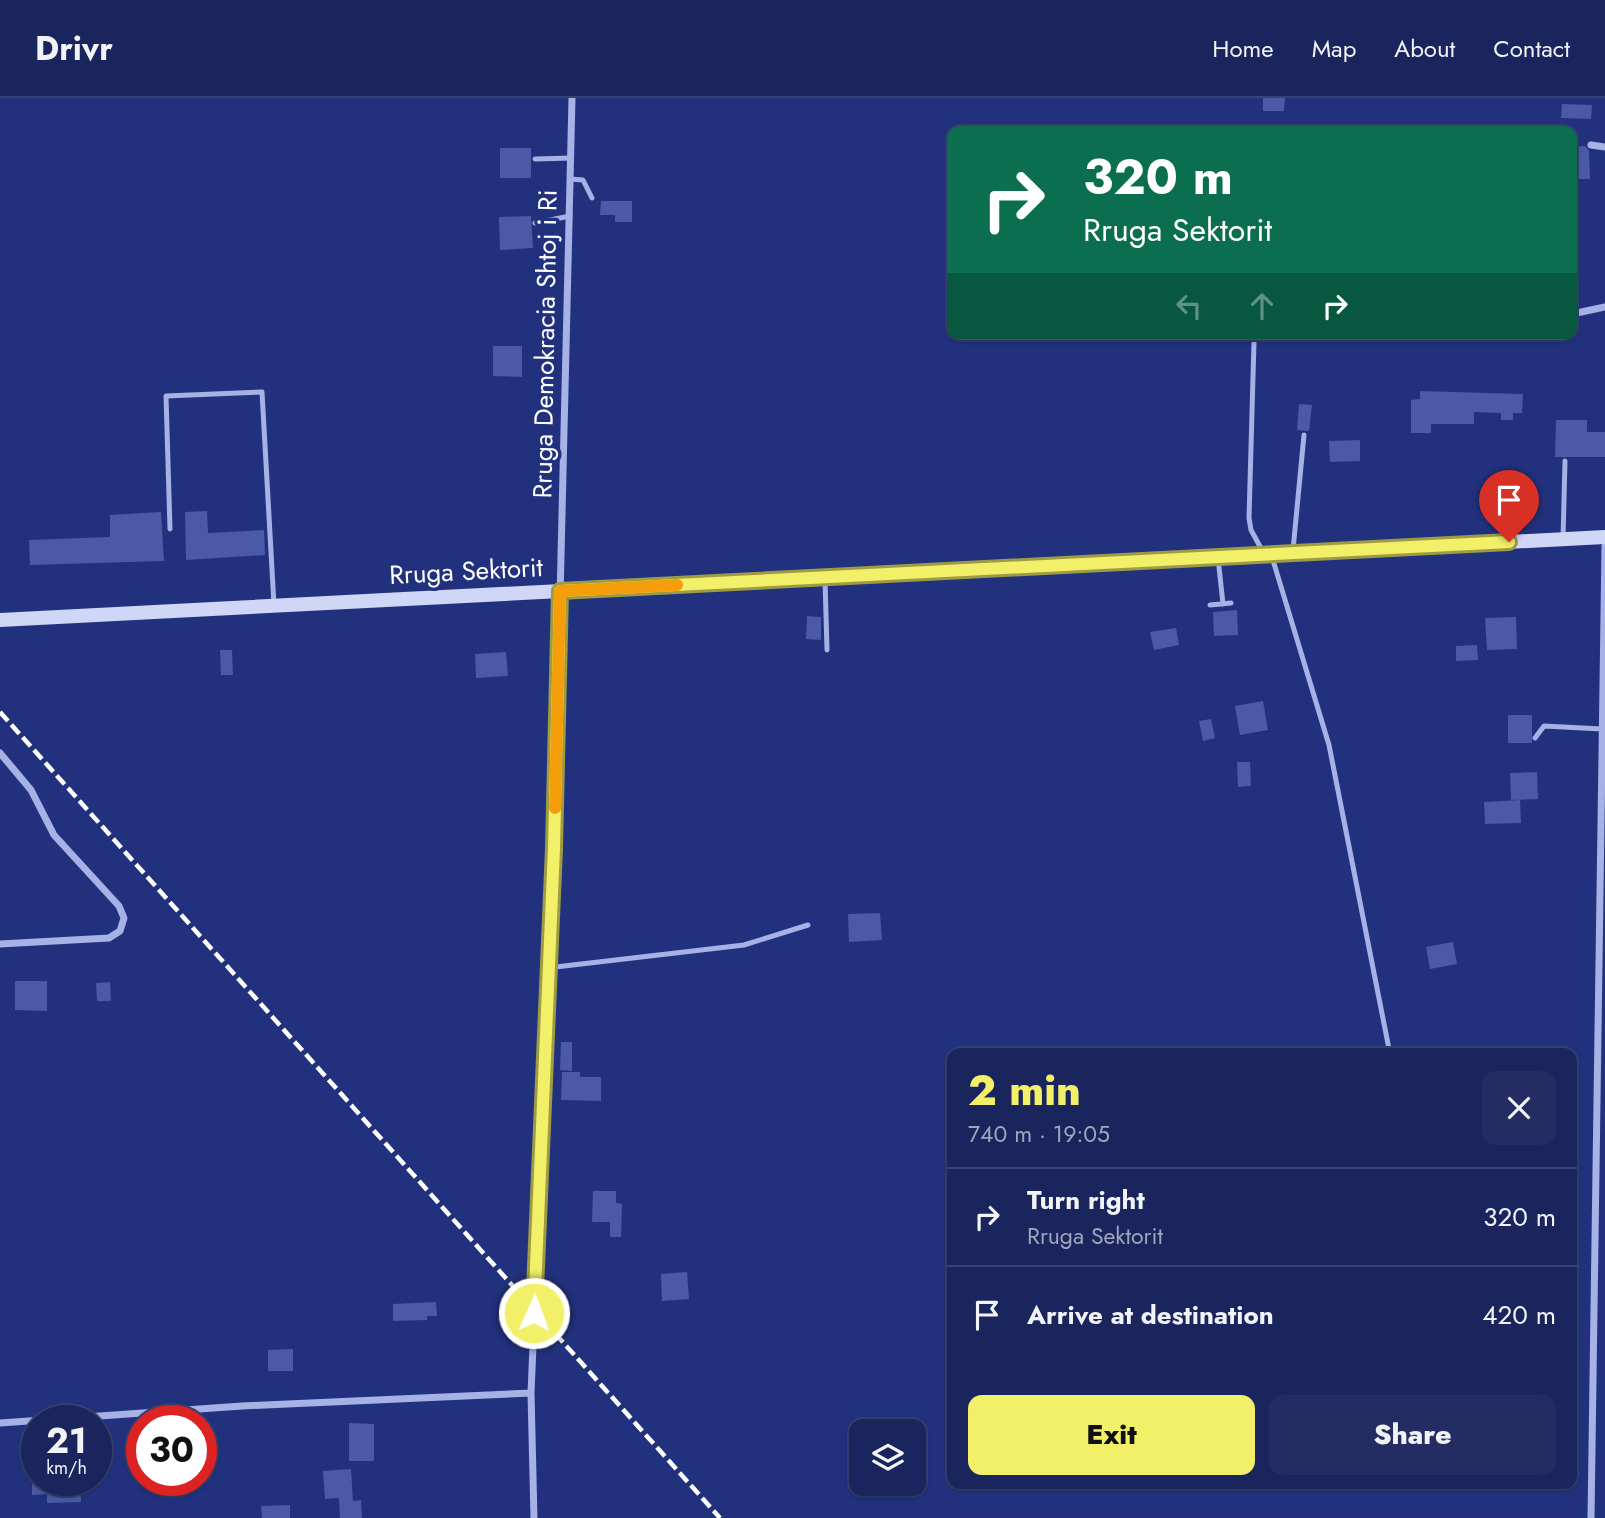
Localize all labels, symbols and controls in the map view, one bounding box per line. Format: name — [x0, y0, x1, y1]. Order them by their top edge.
text: Drivr — [35, 25, 113, 72]
text: Home — [1212, 31, 1274, 66]
text: Map — [1312, 31, 1356, 66]
text: About — [1394, 31, 1455, 66]
text: Contact — [1493, 31, 1570, 66]
text: 320 m — [1083, 142, 1233, 212]
icon: right — [968, 154, 1059, 245]
street label: Rruga Demokracia Shtoj i Ri — [523, 189, 567, 499]
text: Rruga Sektorit — [1083, 207, 1272, 253]
icon: left — [1170, 287, 1208, 325]
icon: ahead — [1243, 287, 1281, 325]
icon: right — [1316, 287, 1354, 325]
pin — [1479, 470, 1539, 542]
icon: arrive — [1490, 481, 1528, 519]
street label: Rruga Sektorit — [388, 548, 544, 594]
text: 2 min — [968, 1060, 1081, 1121]
button: close — [1482, 1071, 1556, 1145]
text: 740 m · 19:05 — [968, 1117, 1110, 1151]
text: Turn right — [1027, 1181, 1145, 1219]
icon: right — [968, 1198, 1006, 1236]
text: 320 m — [1483, 1198, 1556, 1236]
text: Rruga Sektorit — [1027, 1219, 1163, 1253]
position arrow — [497, 1276, 571, 1350]
icon: arrive — [968, 1296, 1006, 1334]
text: Arrive at destination — [1027, 1296, 1274, 1334]
text: 420 m — [1482, 1296, 1556, 1334]
button: Exit — [968, 1395, 1255, 1475]
button: Share — [1269, 1395, 1556, 1475]
speed limit sign: 30 — [126, 1405, 217, 1496]
text: 21 — [46, 1416, 87, 1466]
map controls — [849, 1419, 926, 1496]
button: layers — [849, 1419, 926, 1496]
text: km/h — [46, 1455, 87, 1481]

